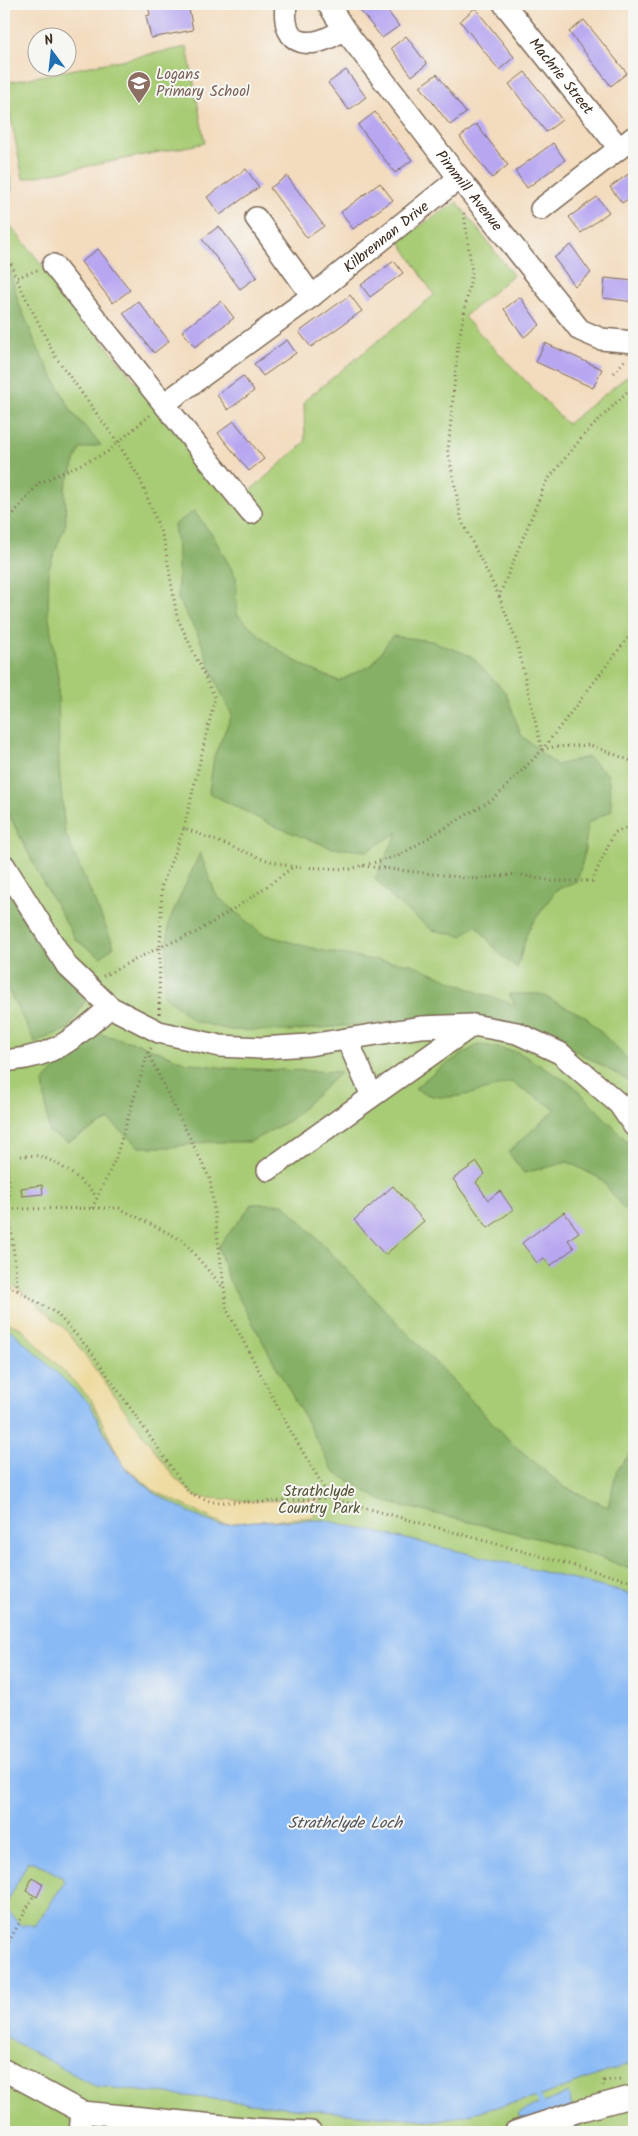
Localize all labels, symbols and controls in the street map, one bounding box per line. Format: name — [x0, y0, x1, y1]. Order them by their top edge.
north arrow — [28, 28, 78, 78]
text: N — [42, 29, 56, 52]
street label: Machrie Street — [522, 33, 599, 121]
place label: Logans Primary School — [156, 63, 250, 104]
school or university icon: Logans Primary School — [126, 70, 152, 104]
street label: Pirnmill Avenue — [429, 145, 508, 237]
street label: Kilbrennan Drive — [338, 195, 435, 279]
park label: Strathclyde Country Park — [278, 1480, 361, 1521]
water label: Strathclyde Loch — [288, 1811, 403, 1836]

